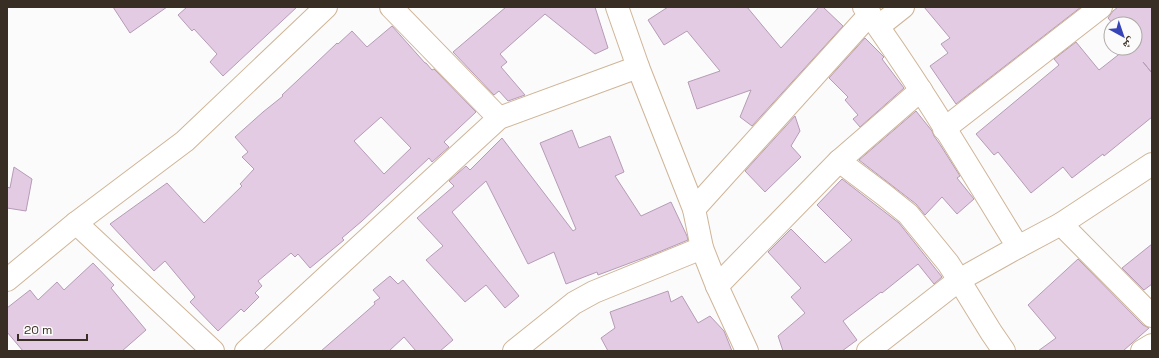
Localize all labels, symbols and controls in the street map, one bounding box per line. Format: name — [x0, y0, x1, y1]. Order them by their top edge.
north arrow — [1103, 16, 1143, 56]
text: ش — [1120, 34, 1138, 53]
scale bar — [18, 316, 87, 342]
text: 20 m — [24, 322, 52, 338]

